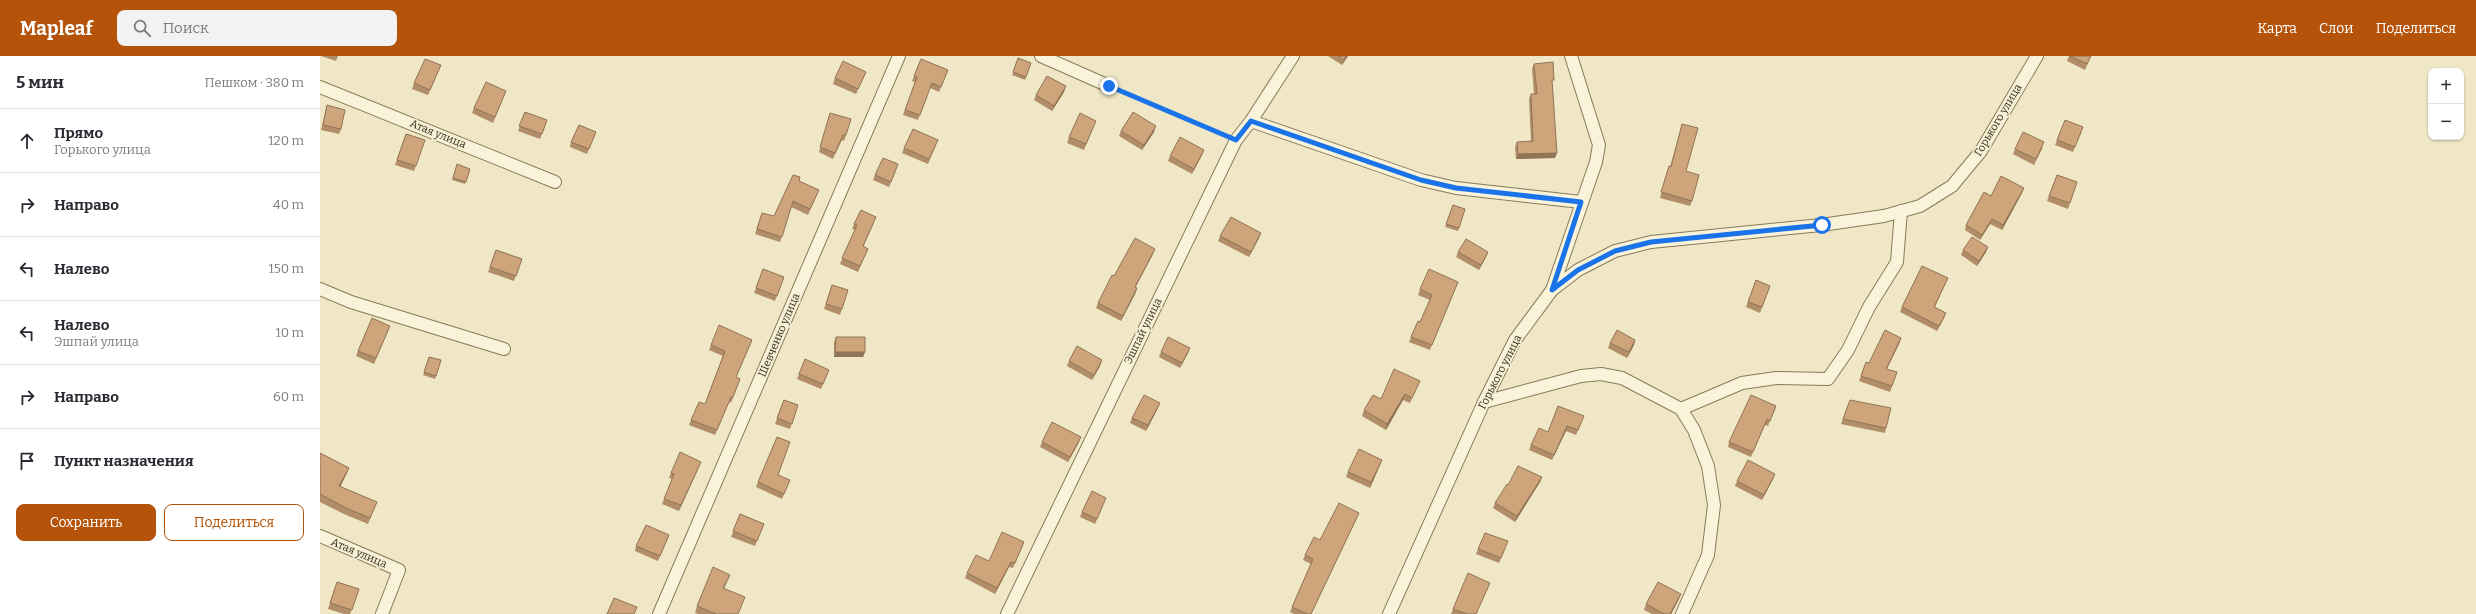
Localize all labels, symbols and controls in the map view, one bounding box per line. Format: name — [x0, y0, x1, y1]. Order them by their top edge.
search box — [117, 10, 397, 46]
text: Mapleaf — [20, 17, 93, 40]
icon: search — [131, 17, 153, 39]
text: Поиск — [163, 19, 209, 37]
text: Карта — [2257, 20, 2297, 37]
text: Слои — [2319, 20, 2354, 37]
text: Поделиться — [2376, 20, 2456, 37]
map controls — [2428, 68, 2464, 140]
button: + — [2428, 68, 2464, 104]
text: 5 мин — [16, 72, 64, 93]
text: Пешком · 380 m — [205, 75, 304, 90]
route end — [1100, 77, 1118, 95]
street label: Горького улица — [1971, 82, 2025, 158]
button: − — [2428, 104, 2464, 140]
street label: Атая улица — [408, 117, 468, 151]
text: Прямо — [54, 124, 103, 142]
icon: ahead — [16, 130, 38, 152]
text: 120 m — [268, 133, 304, 148]
text: Горького улица — [54, 142, 151, 157]
icon: right — [16, 194, 38, 216]
text: Направо — [54, 196, 119, 214]
text: 40 m — [273, 197, 304, 212]
route start — [1813, 216, 1831, 234]
icon: left — [16, 258, 38, 280]
text: Налево — [54, 260, 109, 278]
text: 150 m — [268, 261, 304, 276]
street label: Шевченко улица — [755, 291, 803, 379]
street label: Эшпай улица — [1121, 296, 1165, 366]
text: Налево — [54, 316, 109, 334]
icon: left — [16, 322, 38, 344]
text: 10 m — [275, 325, 304, 340]
street label: Горького улица — [1476, 333, 1524, 411]
text: Эшпай улица — [54, 334, 139, 349]
icon: right — [16, 386, 38, 408]
text: Направо — [54, 388, 119, 406]
text: 60 m — [273, 389, 304, 404]
icon: arrive — [16, 450, 38, 472]
text: Пункт назначения — [54, 452, 194, 470]
button: Сохранить — [16, 504, 156, 541]
button: Поделиться — [164, 504, 304, 541]
street label: Атая улица — [329, 535, 389, 571]

